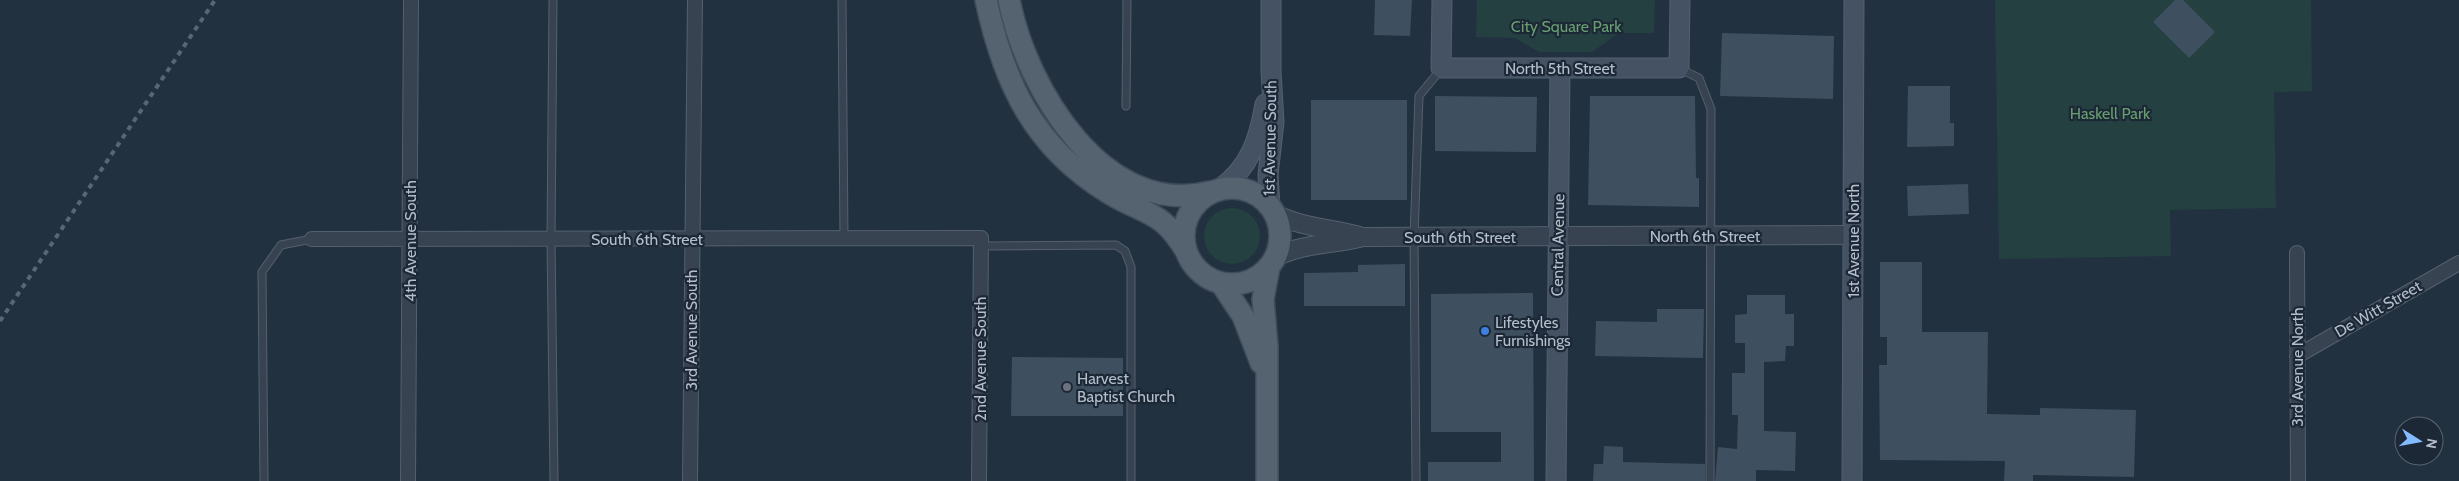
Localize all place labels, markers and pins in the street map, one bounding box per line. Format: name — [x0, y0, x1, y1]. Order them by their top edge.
place label: Lifestyles Furnishings — [1495, 313, 1571, 350]
marker: Lifestyles Furnishings — [1479, 325, 1491, 337]
place label: Harvest Baptist Church — [1077, 369, 1175, 406]
marker: Harvest Baptist Church — [1061, 381, 1073, 393]

